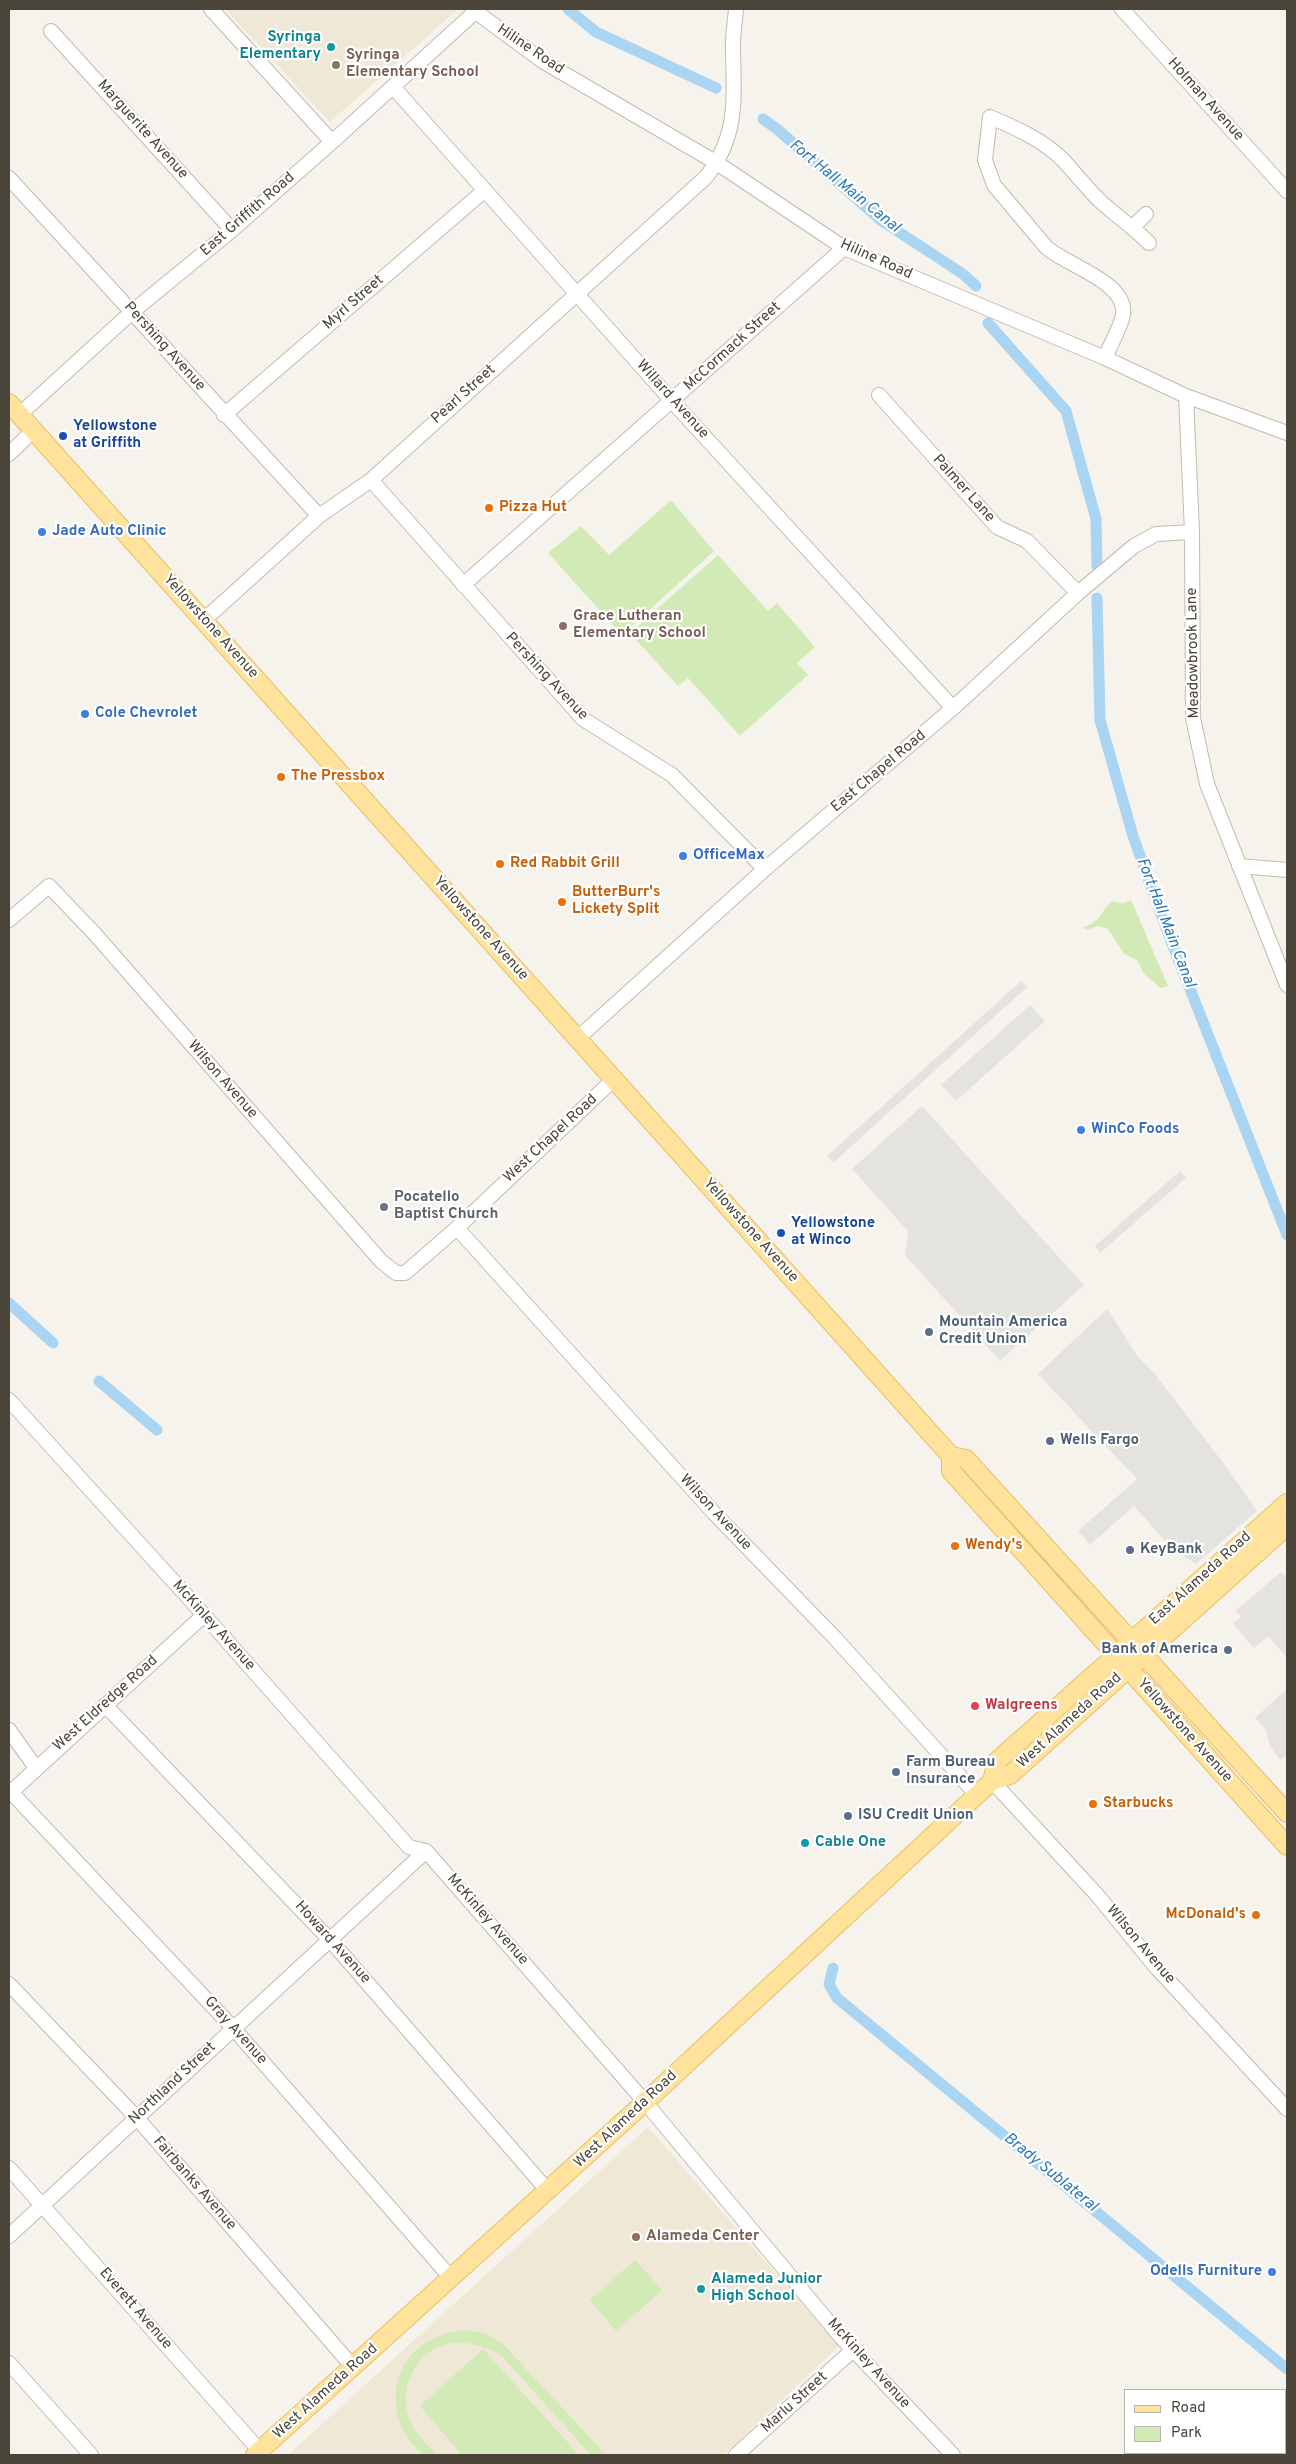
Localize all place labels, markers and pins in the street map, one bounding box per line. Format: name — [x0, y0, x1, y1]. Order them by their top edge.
place label: Syringa Elementary — [239, 29, 321, 64]
marker: Syringa Elementary — [325, 41, 337, 53]
place label: Syringa Elementary School — [346, 47, 479, 82]
marker: Syringa Elementary School — [330, 59, 342, 71]
place label: Yellowstone at Griffith — [73, 418, 157, 453]
marker: Yellowstone at Griffith — [57, 430, 69, 442]
place label: Pizza Hut — [499, 499, 567, 517]
marker: Pizza Hut — [483, 502, 495, 514]
place label: Jade Auto Clinic — [52, 523, 167, 541]
marker: Jade Auto Clinic — [36, 526, 48, 538]
place label: Grace Lutheran Elementary School — [573, 608, 706, 643]
marker: Grace Lutheran Elementary School — [557, 620, 569, 632]
place label: Cole Chevrolet — [95, 705, 197, 723]
marker: Cole Chevrolet — [79, 708, 91, 720]
place label: The Pressbox — [291, 768, 385, 786]
marker: The Pressbox — [275, 771, 287, 783]
place label: OfficeMax — [693, 847, 765, 865]
marker: OfficeMax — [677, 850, 689, 862]
place label: Red Rabbit Grill — [510, 855, 620, 873]
marker: Red Rabbit Grill — [494, 858, 506, 870]
place label: ButterBurr's Lickety Split — [572, 884, 660, 919]
marker: ButterBurr's Lickety Split — [556, 896, 568, 908]
place label: WinCo Foods — [1091, 1121, 1179, 1139]
marker: WinCo Foods — [1075, 1124, 1087, 1136]
place label: Pocatello Baptist Church — [394, 1189, 498, 1224]
marker: Pocatello Baptist Church — [378, 1201, 390, 1213]
place label: Yellowstone at Winco — [791, 1215, 875, 1250]
marker: Yellowstone at Winco — [775, 1227, 787, 1239]
place label: Mountain America Credit Union — [939, 1314, 1067, 1349]
marker: Mountain America Credit Union — [923, 1326, 935, 1338]
place label: Wells Fargo — [1060, 1432, 1139, 1450]
marker: Wells Fargo — [1044, 1435, 1056, 1447]
place label: Wendy's — [965, 1537, 1023, 1555]
marker: Wendy's — [949, 1540, 961, 1552]
place label: KeyBank — [1140, 1541, 1203, 1559]
marker: KeyBank — [1124, 1544, 1136, 1556]
place label: Bank of America — [1101, 1641, 1218, 1659]
marker: Bank of America — [1222, 1644, 1234, 1656]
place label: Walgreens — [985, 1697, 1058, 1715]
marker: Walgreens — [969, 1700, 981, 1712]
place label: Farm Bureau Insurance — [906, 1754, 995, 1789]
marker: Farm Bureau Insurance — [890, 1766, 902, 1778]
place label: Starbucks — [1103, 1795, 1173, 1813]
marker: Starbucks — [1087, 1798, 1099, 1810]
place label: ISU Credit Union — [858, 1807, 974, 1825]
marker: ISU Credit Union — [842, 1810, 854, 1822]
place label: Cable One — [815, 1834, 886, 1852]
marker: Cable One — [799, 1837, 811, 1849]
place label: McDonald's — [1166, 1906, 1246, 1924]
marker: McDonald's — [1250, 1909, 1262, 1921]
place label: Alameda Center — [646, 2228, 759, 2246]
marker: Alameda Center — [630, 2231, 642, 2243]
place label: Odells Furniture — [1150, 2263, 1262, 2281]
marker: Odells Furniture — [1266, 2266, 1278, 2278]
place label: Alameda Junior High School — [711, 2271, 822, 2306]
marker: Alameda Junior High School — [695, 2283, 707, 2295]

